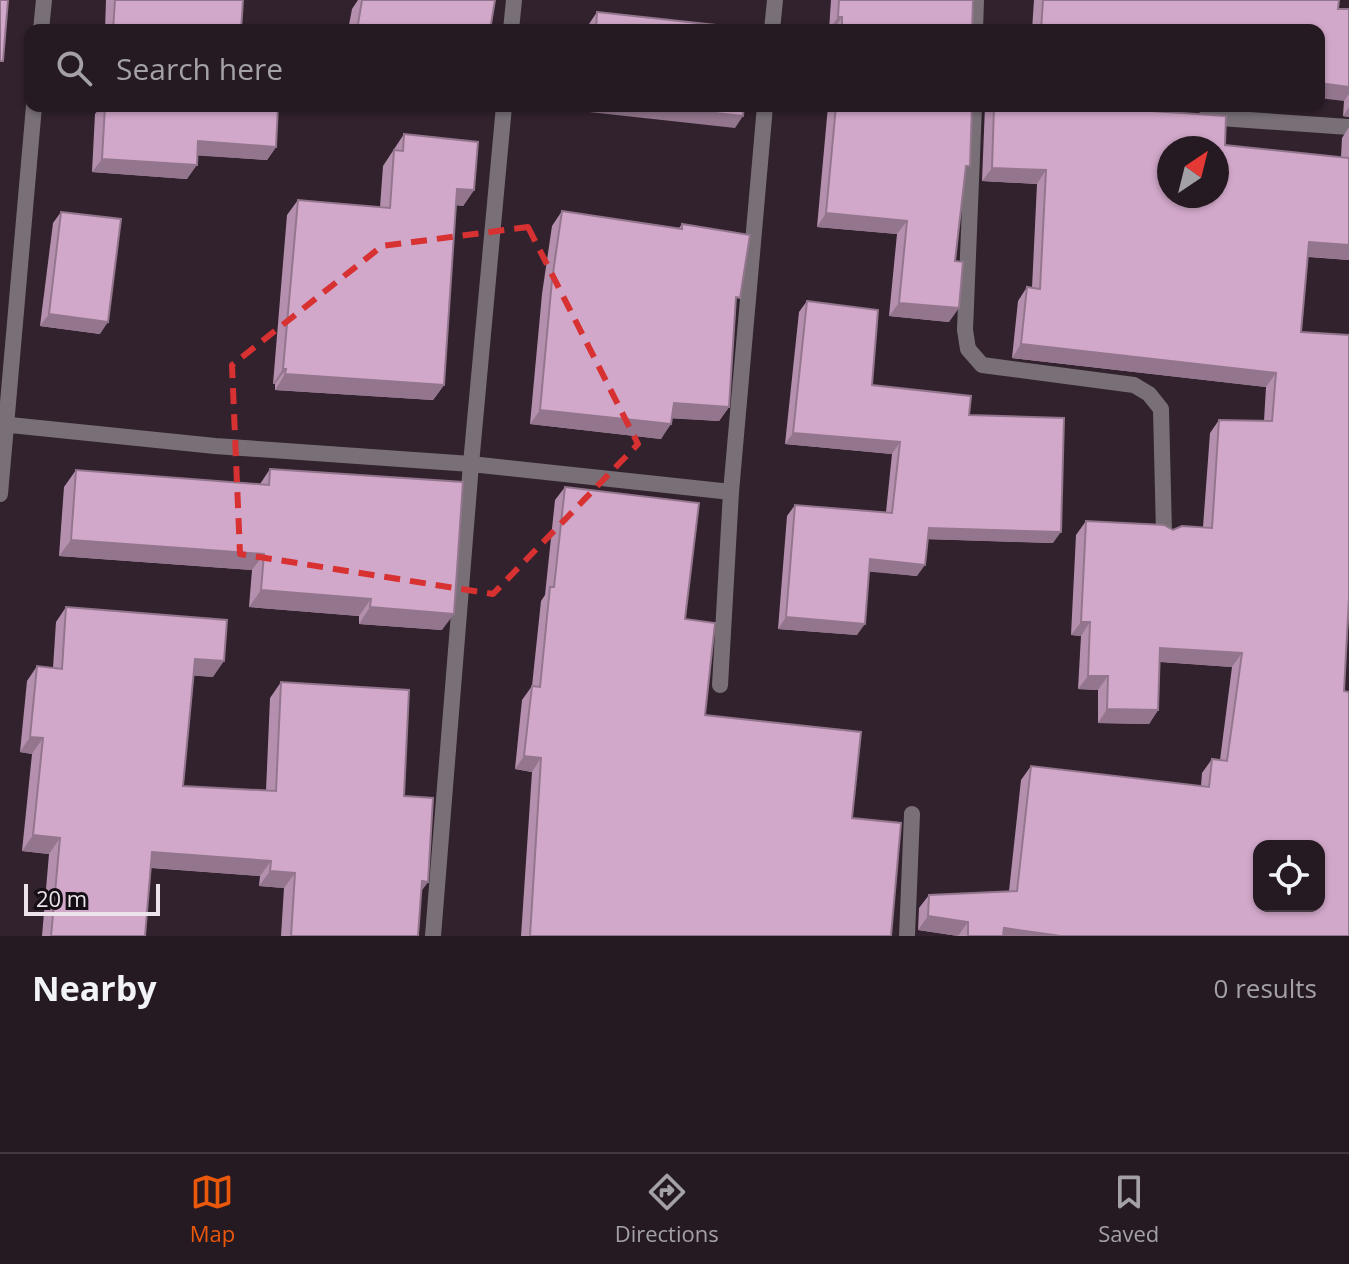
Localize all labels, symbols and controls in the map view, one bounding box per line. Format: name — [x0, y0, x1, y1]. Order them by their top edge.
search box — [24, 24, 1325, 112]
icon: search — [52, 46, 96, 90]
text: Search here — [116, 48, 283, 89]
north arrow — [1157, 136, 1229, 208]
map controls — [1253, 840, 1325, 912]
button: locate — [1253, 840, 1325, 912]
scale bar — [24, 880, 160, 916]
text: 20 m — [36, 883, 87, 913]
text: Nearby — [32, 965, 157, 1011]
text: 0 results — [1214, 970, 1317, 1006]
tab: Map — [190, 1170, 235, 1248]
tab: Directions — [615, 1170, 719, 1248]
tab: Saved — [1098, 1170, 1159, 1248]

